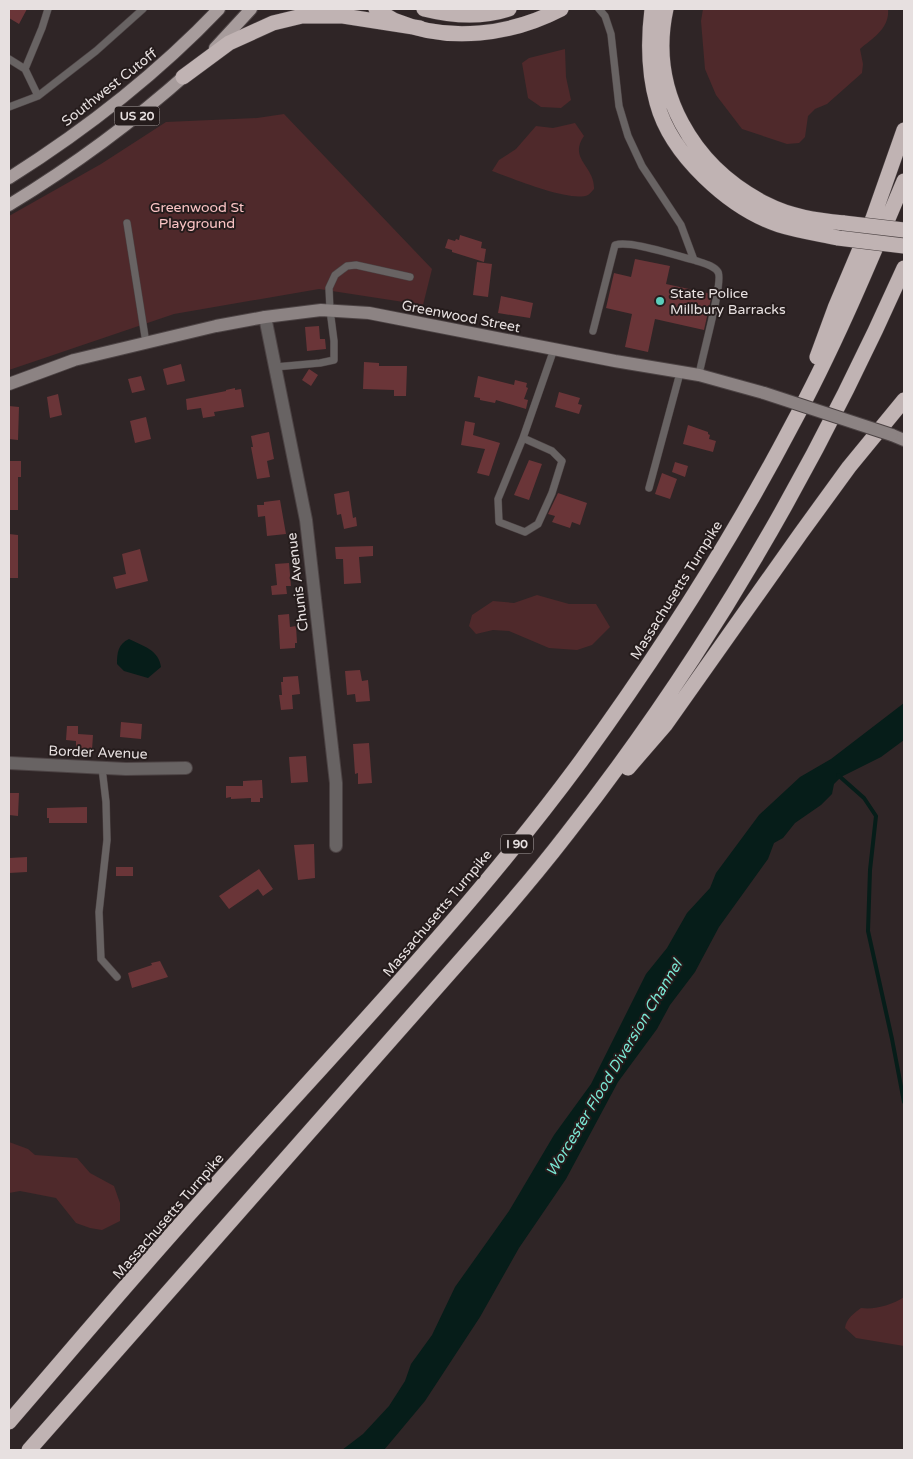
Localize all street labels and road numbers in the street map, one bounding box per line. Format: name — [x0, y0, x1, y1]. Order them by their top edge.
street label: Southwest Cutoff — [58, 45, 161, 130]
road number: US 20 — [114, 106, 160, 125]
street label: Greenwood Street — [400, 297, 522, 336]
street label: Massachusetts Turnpike — [627, 518, 726, 663]
street label: Chunis Avenue — [283, 532, 312, 632]
street label: Border Avenue — [48, 742, 148, 763]
road number: I 90 — [501, 834, 533, 854]
street label: Massachusetts Turnpike — [379, 846, 496, 980]
street label: Massachusetts Turnpike — [109, 1150, 228, 1283]

